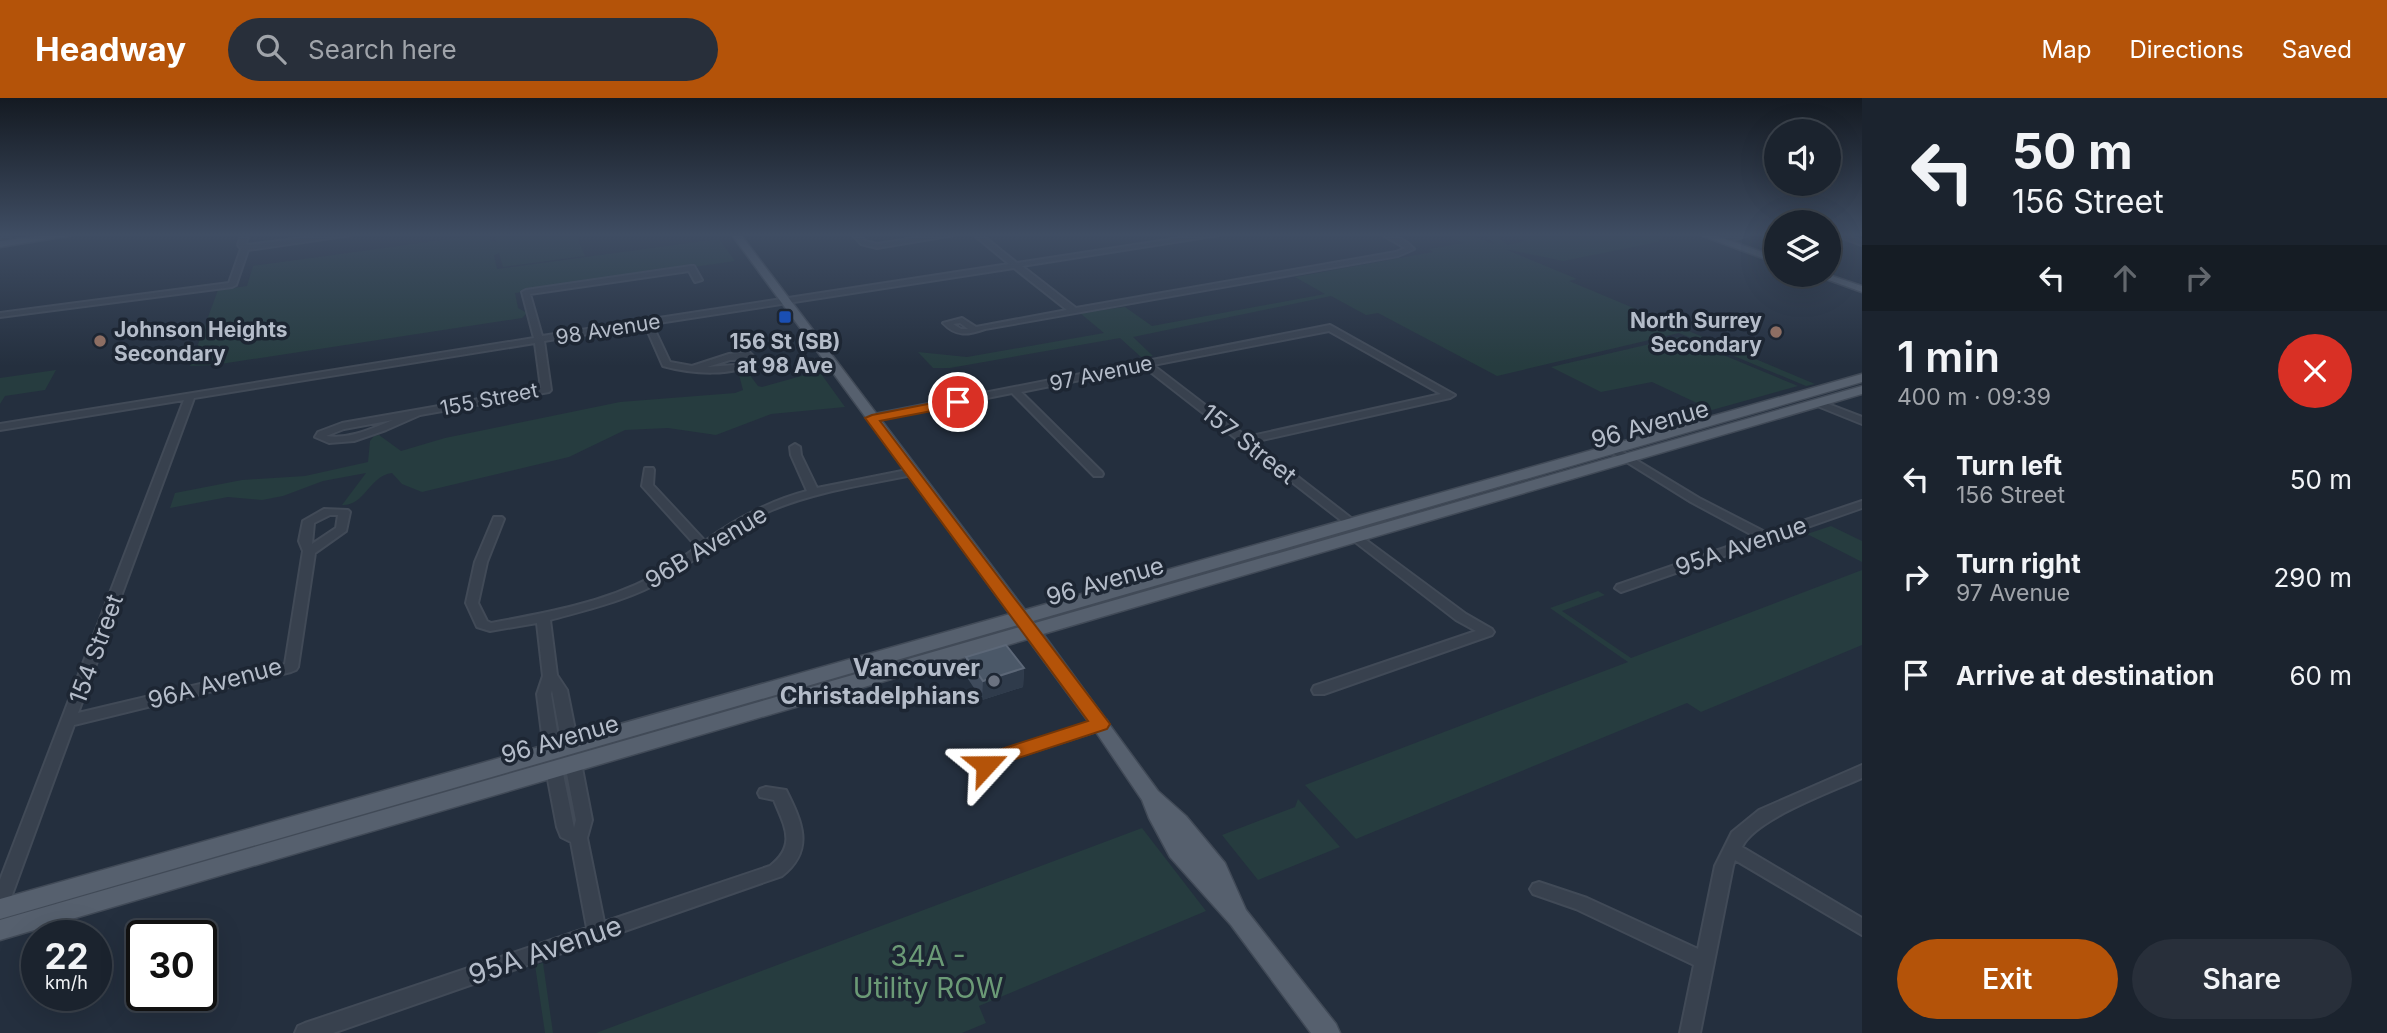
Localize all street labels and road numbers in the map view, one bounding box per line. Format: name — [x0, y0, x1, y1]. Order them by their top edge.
street label: 98 Avenue — [554, 308, 662, 350]
street label: 97 Avenue — [1047, 350, 1155, 396]
street label: 155 Street — [438, 377, 540, 421]
street label: 96 Avenue — [1588, 393, 1712, 455]
street label: 157 Street — [1196, 398, 1302, 490]
street label: 96B Avenue — [640, 499, 772, 595]
street label: 95A Avenue — [1671, 510, 1811, 582]
street label: 96 Avenue — [1043, 550, 1167, 612]
street label: 154 Street — [63, 590, 129, 708]
street label: 96A Avenue — [145, 651, 285, 715]
street label: 96 Avenue — [498, 708, 622, 770]
street label: 95A Avenue — [464, 908, 626, 992]

